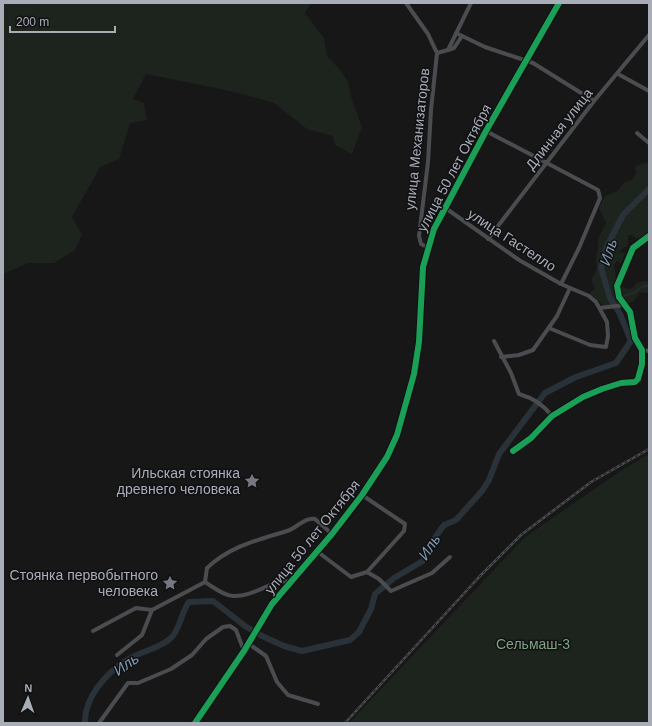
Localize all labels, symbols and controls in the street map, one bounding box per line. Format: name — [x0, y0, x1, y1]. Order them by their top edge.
scale bar — [10, 8, 115, 34]
text: 200 m — [16, 15, 49, 29]
street label: улица Механизаторов — [402, 67, 432, 211]
street label: Длинная улица — [522, 85, 596, 173]
street label: улица 50 лет Октября — [414, 102, 494, 234]
street label: улица Гастелло — [465, 206, 559, 275]
water label: Иль — [596, 236, 620, 267]
place label: Ильская стоянка древнего человека — [117, 465, 240, 497]
place icon: Ильская стоянка древнего человека — [243, 472, 261, 490]
street label: улица 50 лет Октября — [261, 477, 363, 597]
water label: Иль — [414, 531, 444, 563]
place label: Стоянка первобытного человека — [10, 567, 158, 599]
place icon: Стоянка первобытного человека — [161, 574, 179, 592]
park label: Сельмаш-3 — [496, 636, 570, 652]
water label: Иль — [110, 649, 142, 679]
north arrow — [8, 678, 48, 718]
text: N — [24, 682, 33, 694]

